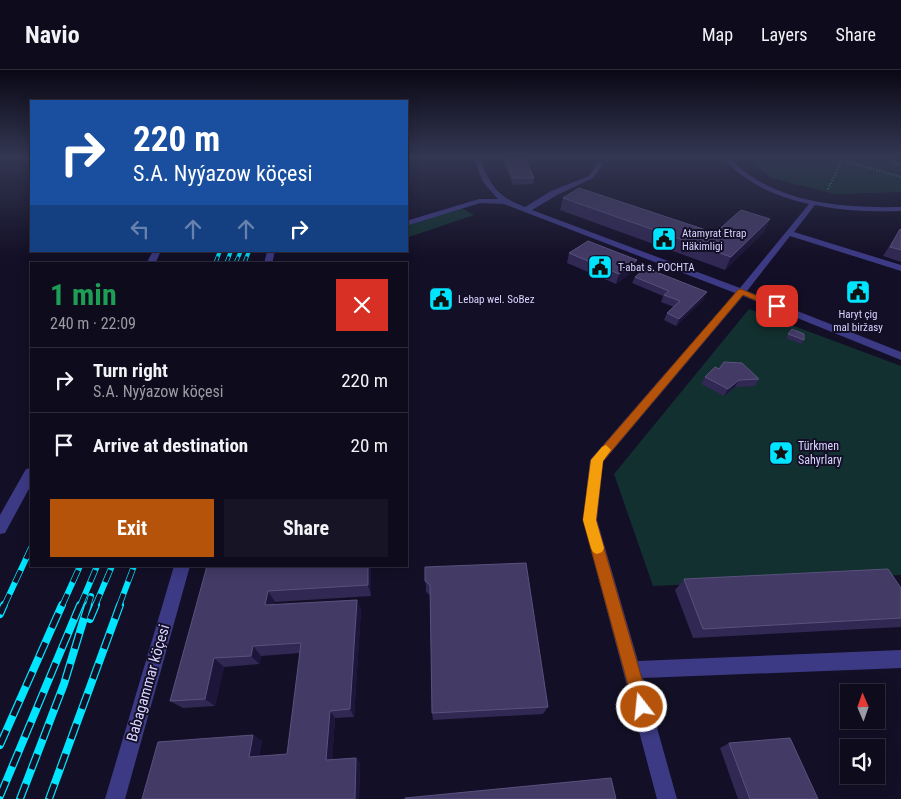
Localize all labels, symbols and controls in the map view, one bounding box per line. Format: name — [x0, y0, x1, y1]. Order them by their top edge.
text: Navio — [25, 21, 80, 49]
text: Map — [702, 24, 733, 45]
text: Layers — [761, 24, 808, 45]
text: Share — [836, 24, 876, 45]
text: 220 m — [133, 119, 220, 160]
icon: right — [50, 120, 115, 185]
text: S.A. Nyýazow köçesi — [133, 161, 312, 186]
icon: left — [126, 215, 154, 243]
icon: ahead — [179, 215, 207, 243]
icon: ahead — [232, 215, 260, 243]
icon: right — [285, 215, 313, 243]
public building icon: Atamyrat Etrap Häkimligi — [651, 226, 677, 252]
place label: Atamyrat Etrap Häkimligi — [682, 227, 746, 253]
public building icon: T-abat s. POCHTA — [587, 254, 613, 280]
place label: T-abat s. POCHTA — [618, 261, 695, 274]
text: 1 min — [50, 277, 117, 312]
button: close — [336, 279, 388, 331]
public building icon: Haryt çig mal biržasy — [845, 279, 871, 305]
pin — [756, 285, 798, 327]
public building icon: Lebap wel. SoBez — [428, 286, 454, 312]
icon: arrive — [763, 292, 791, 320]
place label: Lebap wel. SoBez — [458, 293, 535, 306]
place label: Haryt çig mal biržasy — [833, 308, 883, 334]
text: 240 m · 22:09 — [50, 314, 136, 333]
text: Turn right — [93, 359, 168, 382]
icon: right — [50, 366, 78, 394]
text: 220 m — [341, 369, 388, 392]
text: S.A. Nyýazow köçesi — [93, 382, 224, 401]
icon: arrive — [50, 431, 78, 459]
text: Arrive at destination — [93, 434, 248, 457]
text: 20 m — [351, 434, 388, 457]
place label: Türkmen Sahyrlary — [798, 439, 842, 467]
place icon: Türkmen Sahyrlary — [768, 440, 794, 466]
button: Exit — [50, 499, 214, 557]
button: Share — [224, 499, 388, 557]
street label: Babagammar köçesi — [123, 622, 173, 744]
position arrow — [615, 680, 667, 732]
north arrow — [840, 684, 885, 729]
map controls — [840, 684, 885, 784]
button: sound — [840, 739, 885, 784]

